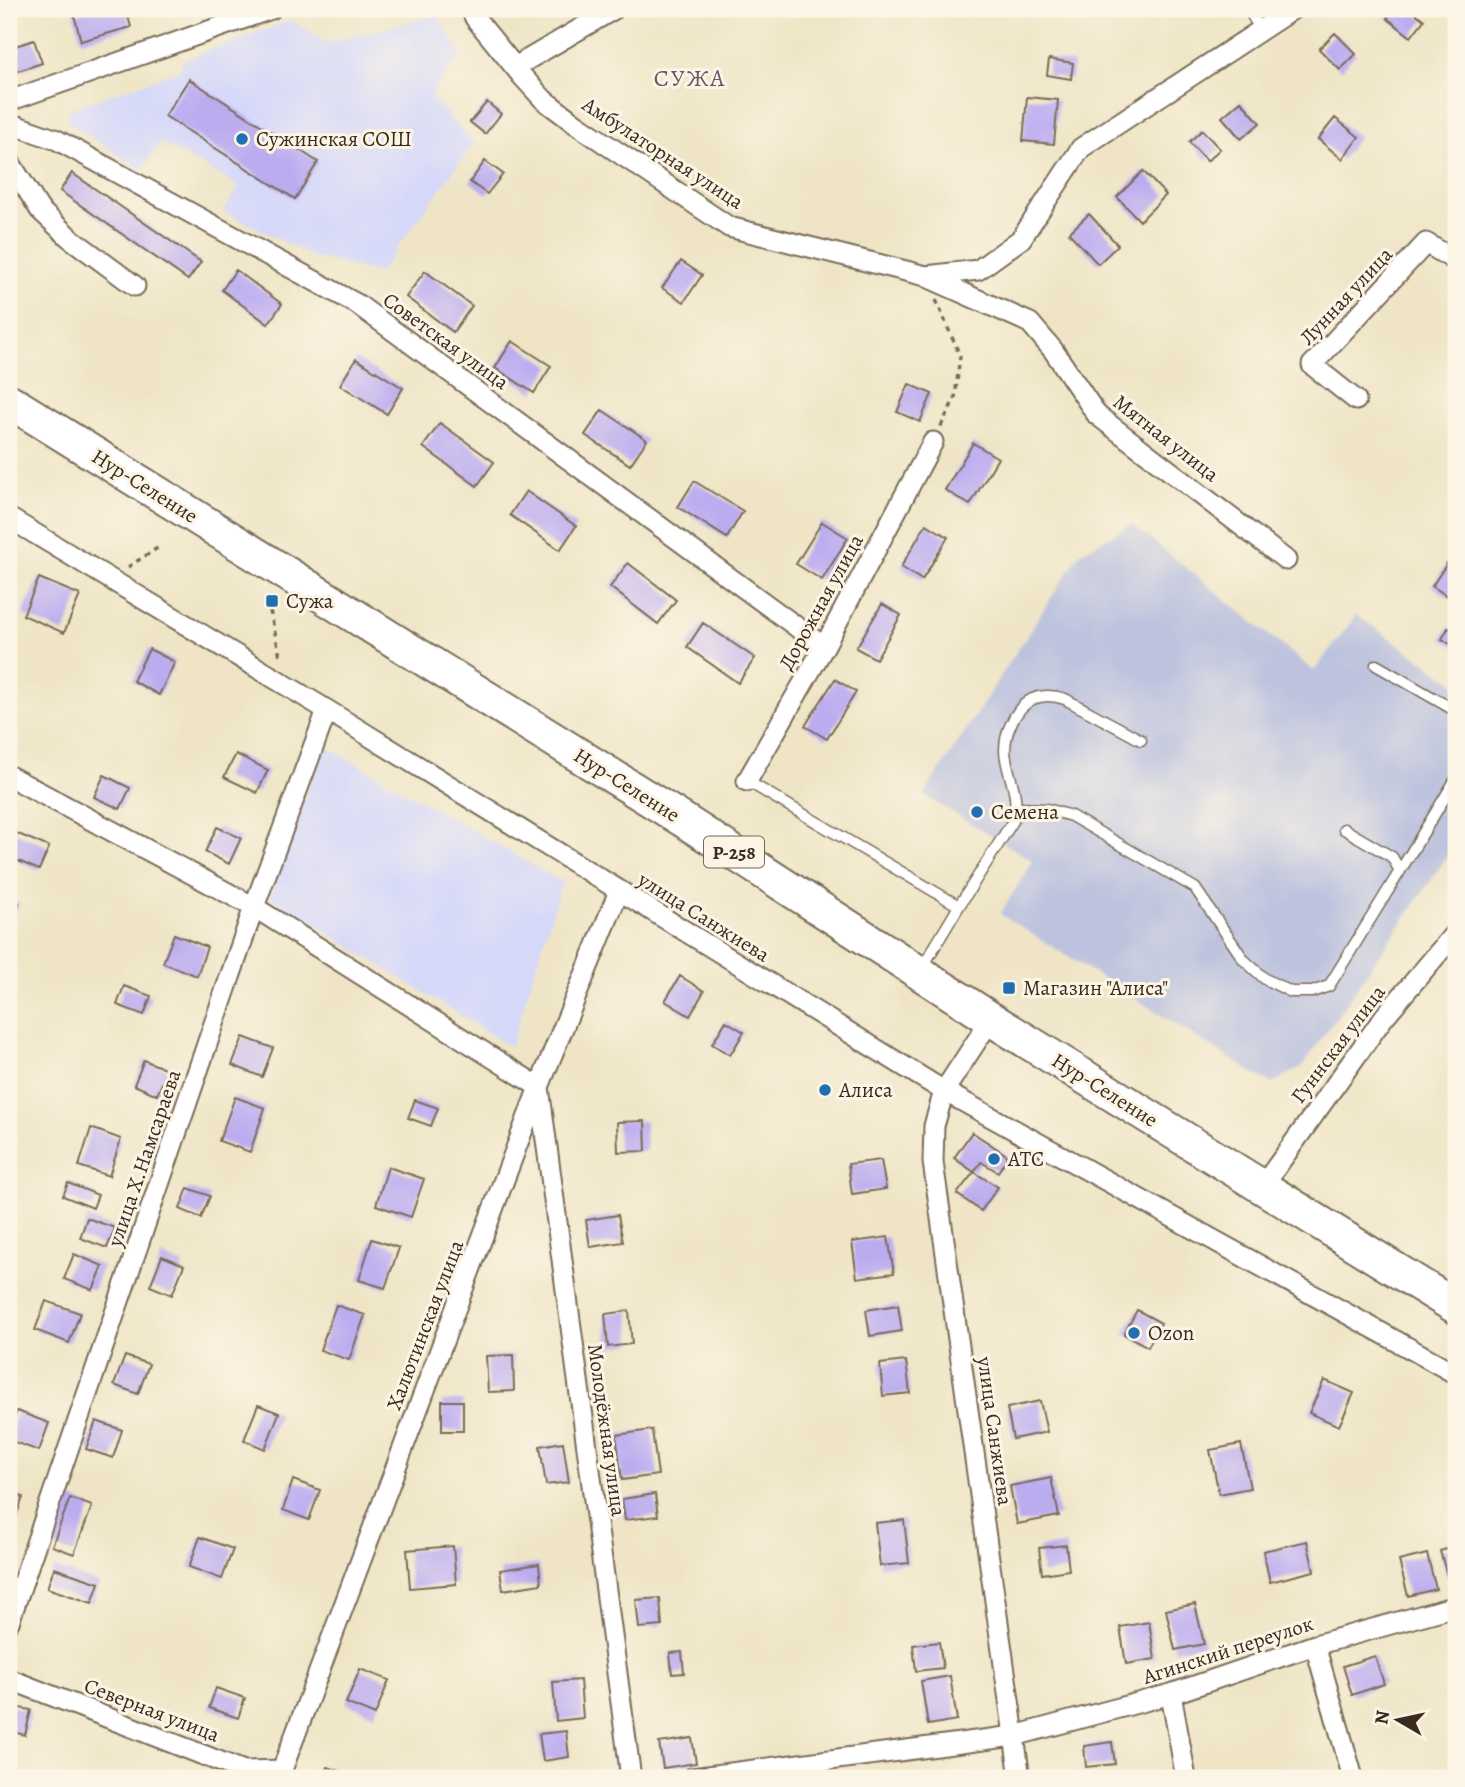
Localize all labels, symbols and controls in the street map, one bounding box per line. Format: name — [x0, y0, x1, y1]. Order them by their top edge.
district label: СУЖА — [654, 62, 726, 94]
street label: Амбулаторная улица — [576, 90, 749, 216]
place label: Сужинская СОШ — [256, 125, 412, 153]
marker: Сужинская СОШ — [234, 131, 250, 147]
street label: Лунная улица — [1293, 241, 1399, 351]
street label: Советская улица — [377, 286, 515, 396]
street label: Мятная улица — [1107, 388, 1225, 488]
street label: Нур-Селение — [87, 442, 203, 530]
street label: Дорожная улица — [772, 529, 870, 675]
place label: Сужа — [286, 587, 334, 615]
marker: Сужа — [264, 593, 280, 609]
street label: Нур-Селение — [569, 741, 685, 829]
place label: Семена — [991, 798, 1059, 826]
marker: Семена — [969, 804, 985, 820]
road number: Р-258 — [704, 836, 764, 867]
street label: улица Санжиева — [632, 865, 775, 969]
place label: Магазин "Алиса" — [1023, 974, 1168, 1002]
street label: Гуннская улица — [1284, 979, 1392, 1109]
marker: Магазин "Алиса" — [1001, 980, 1017, 996]
street label: Нур-Селение — [1047, 1046, 1163, 1134]
street label: улица Х.Намсараева — [100, 1065, 188, 1251]
place label: Алиса — [838, 1076, 893, 1104]
marker: Алиса — [817, 1082, 833, 1098]
place label: АТС — [1007, 1145, 1044, 1173]
marker: АТС — [986, 1151, 1002, 1167]
street label: Халютинская улица — [380, 1236, 470, 1414]
place label: Ozon — [1148, 1319, 1194, 1347]
marker: Ozon — [1126, 1325, 1142, 1341]
street label: Молодёжная улица — [581, 1342, 633, 1518]
street label: улица Санжиева — [971, 1354, 1019, 1508]
street label: Агинский переулок — [1138, 1609, 1317, 1691]
street label: Северная улица — [80, 1671, 224, 1749]
north arrow — [1364, 1686, 1434, 1756]
text: N — [1368, 1708, 1396, 1726]

